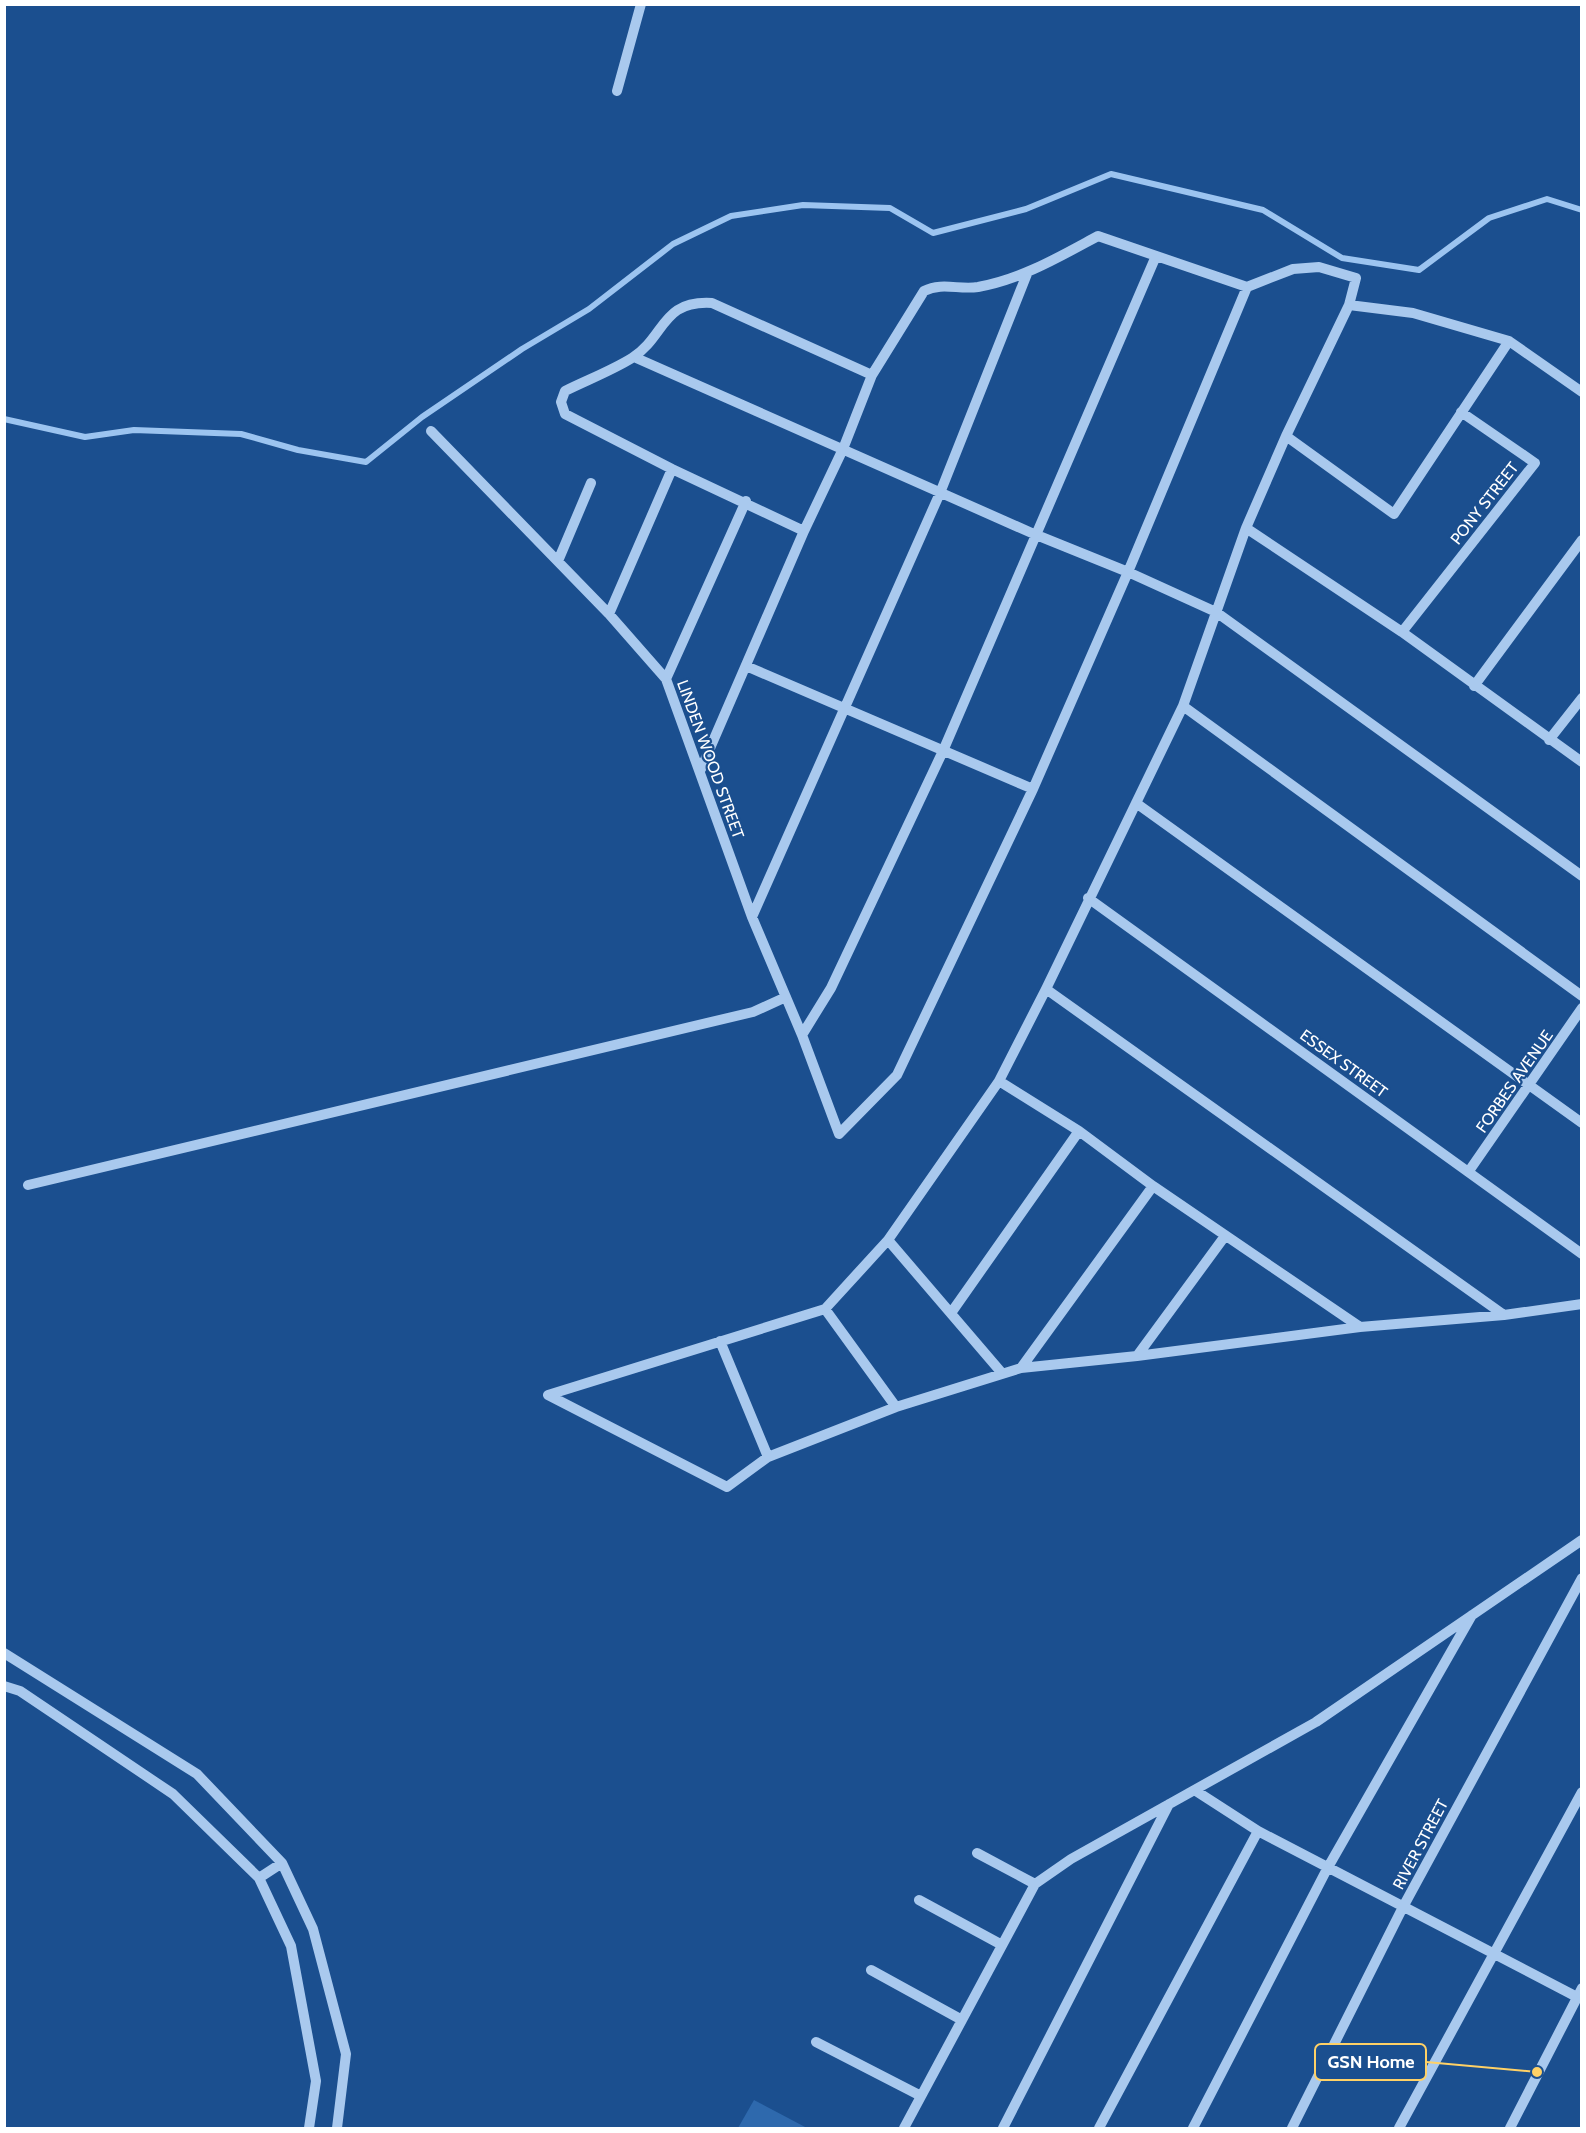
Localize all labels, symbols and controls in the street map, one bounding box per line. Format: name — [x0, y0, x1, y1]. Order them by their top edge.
street label: PONY STREET — [1446, 458, 1523, 548]
street label: LINDEN WOOD STREET — [673, 677, 748, 842]
street label: ESSEX STREET — [1296, 1025, 1391, 1102]
street label: FORBES AVENUE — [1472, 1026, 1557, 1136]
street label: RIVER STREET — [1389, 1795, 1452, 1893]
callout: GSN Home — [1315, 2044, 1426, 2080]
text: GSN Home — [1327, 2051, 1415, 2073]

